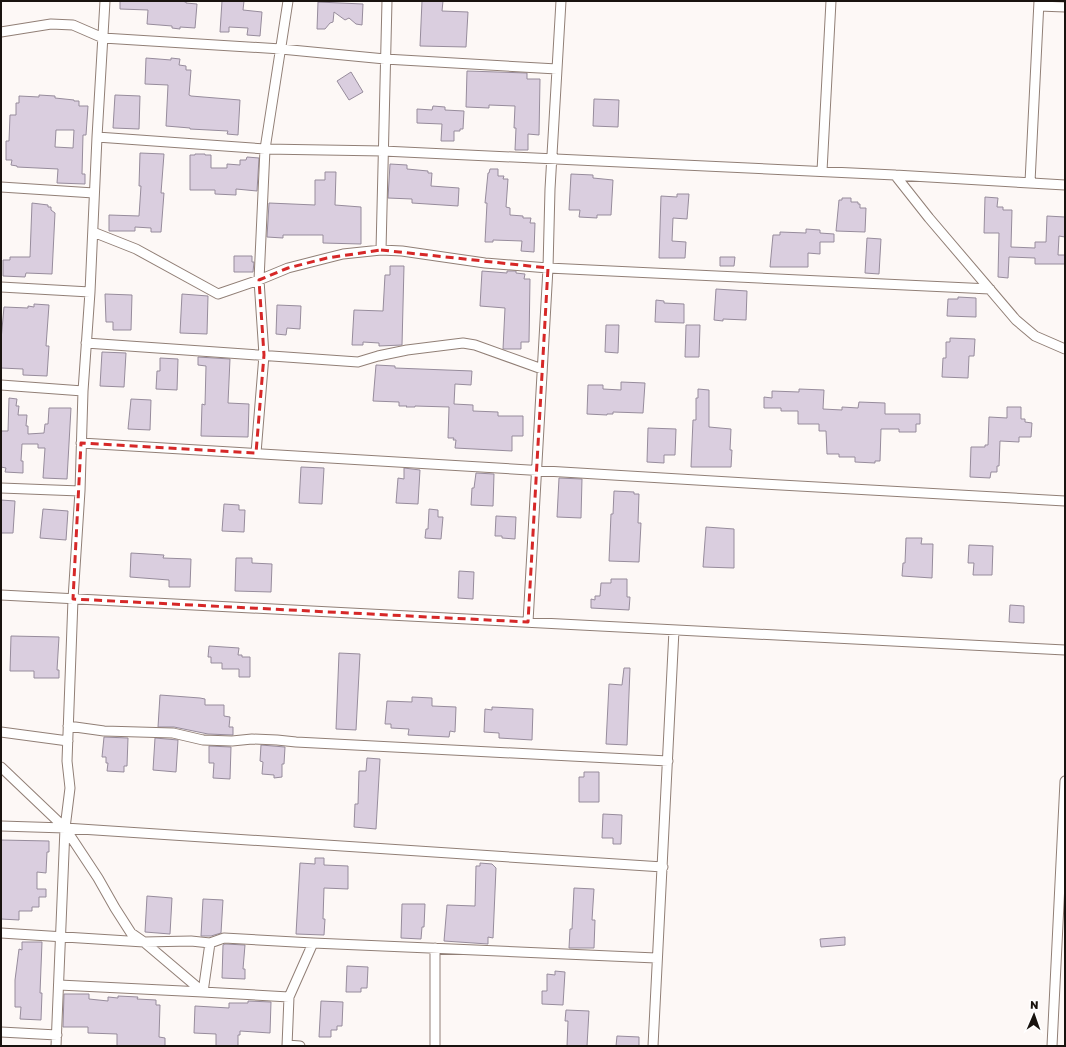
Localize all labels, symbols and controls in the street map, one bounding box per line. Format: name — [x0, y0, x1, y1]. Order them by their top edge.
north arrow — [1014, 995, 1054, 1035]
text: N — [1030, 998, 1039, 1011]

